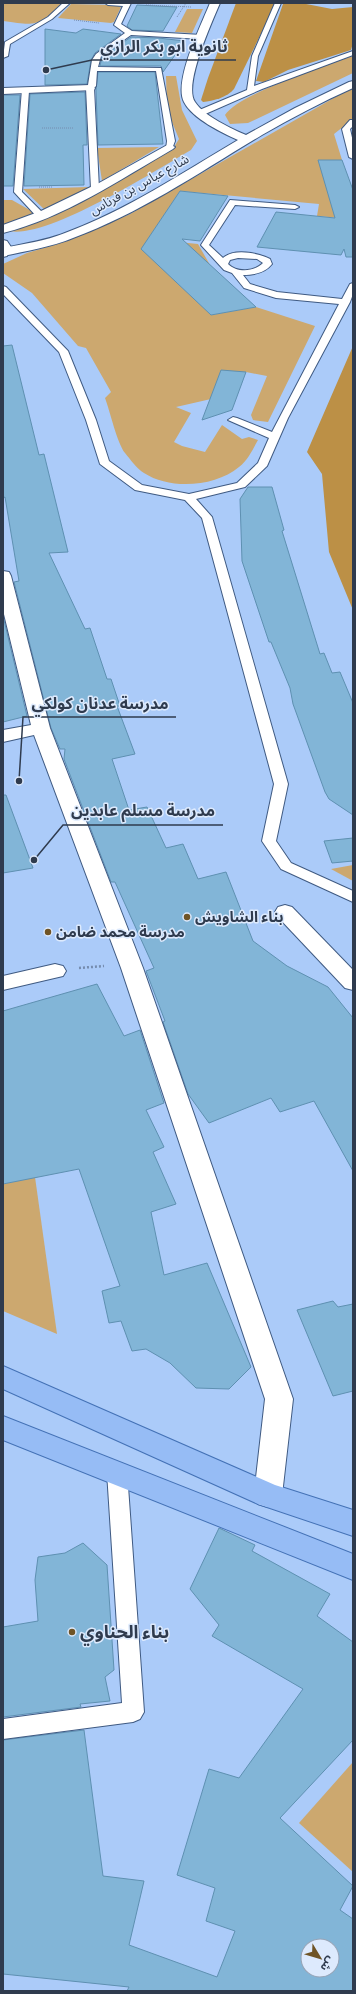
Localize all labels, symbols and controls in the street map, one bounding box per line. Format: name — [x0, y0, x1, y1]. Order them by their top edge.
callout: ثانوية ابو بكر الرازي — [92, 32, 236, 60]
text: ثانوية ابو بكر الرازي — [100, 36, 228, 60]
street label: شارع عباس بن فرناس — [87, 150, 193, 221]
callout: مدرسة عدنان كولكي — [23, 689, 176, 717]
text: مدرسة عدنان كولكي — [32, 693, 168, 717]
callout: مدرسة مسلم عابدين — [63, 797, 223, 825]
text: مدرسة مسلم عابدين — [71, 800, 215, 823]
place label: بناء الشاويش — [195, 907, 284, 926]
marker: بناء الشاويش — [182, 912, 192, 922]
place label: مدرسة محمد ضامن — [56, 922, 185, 941]
marker: مدرسة محمد ضامن — [43, 927, 53, 937]
place label: بناء الحناوي — [80, 1620, 169, 1646]
marker: بناء الحناوي — [67, 1627, 77, 1637]
north arrow — [300, 1938, 340, 1978]
text: ش — [318, 1954, 338, 1974]

